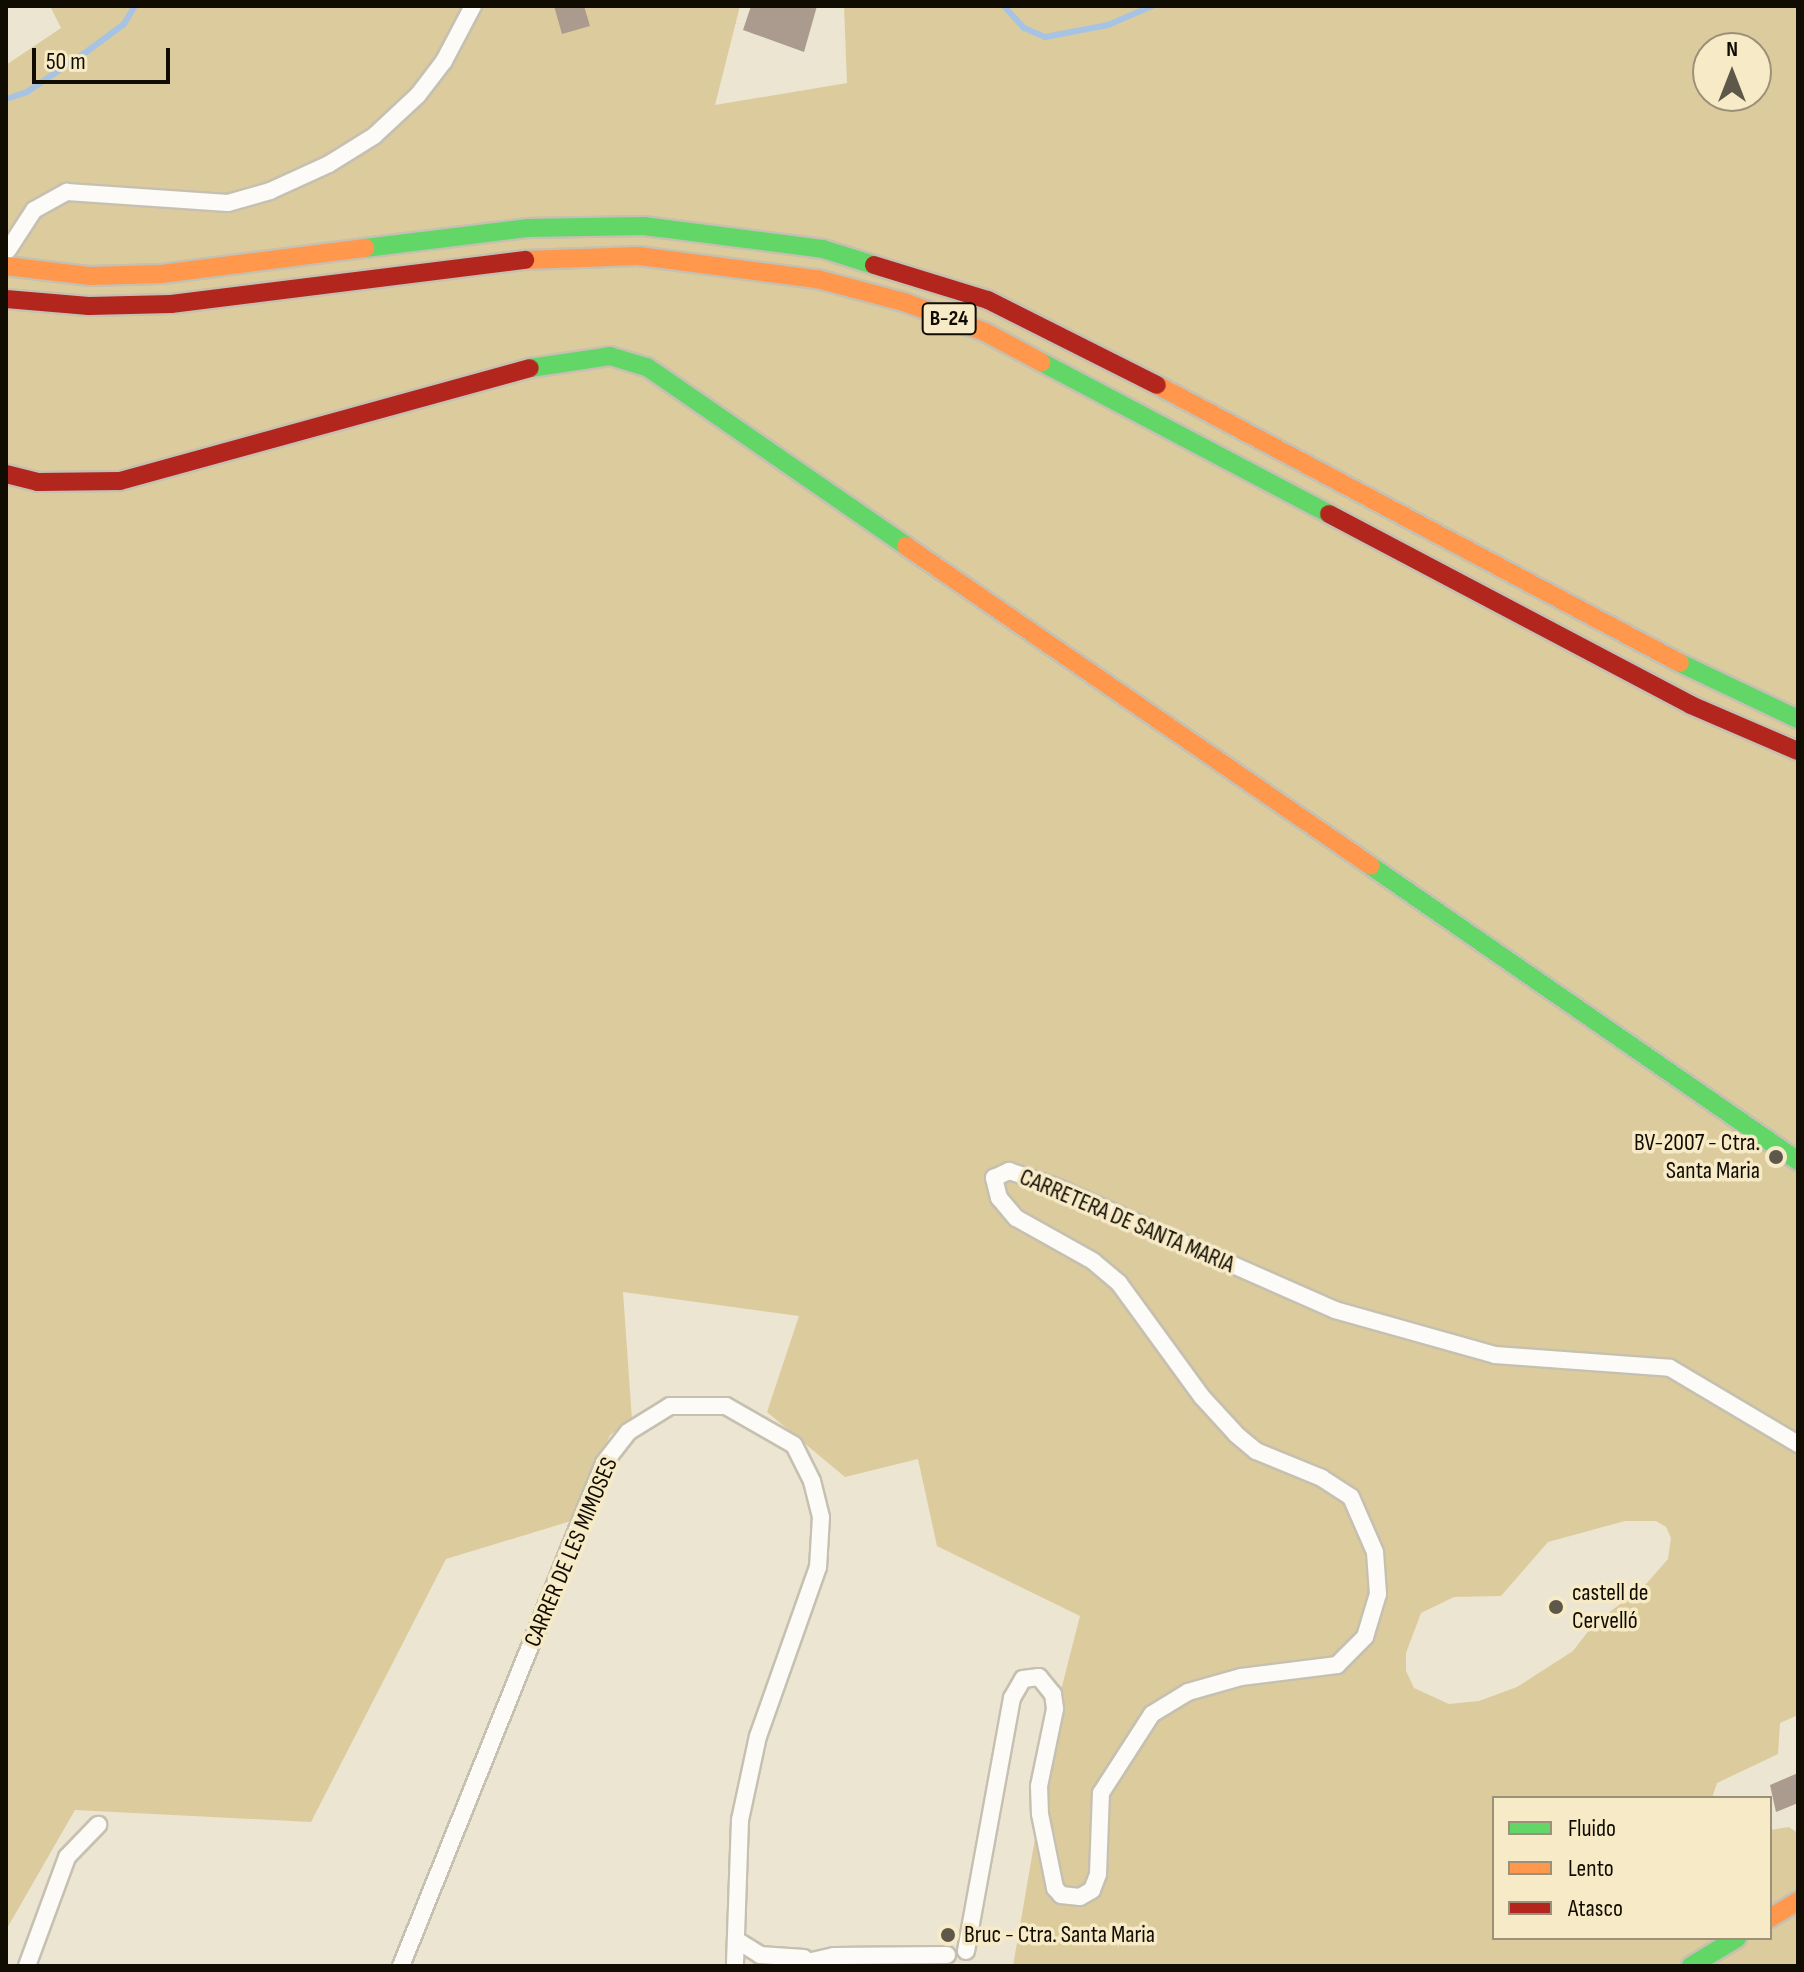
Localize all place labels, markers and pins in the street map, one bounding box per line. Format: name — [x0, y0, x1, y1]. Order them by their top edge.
place label: BV-2007 - Ctra. Santa Maria — [1634, 1129, 1760, 1185]
marker: BV-2007 - Ctra. Santa Maria — [1767, 1148, 1785, 1166]
place label: castell de Cervelló — [1572, 1579, 1648, 1635]
marker: castell de Cervelló — [1547, 1598, 1565, 1616]
place label: Bruc - Ctra. Santa Maria — [964, 1921, 1155, 1949]
marker: Bruc - Ctra. Santa Maria — [939, 1926, 957, 1944]

